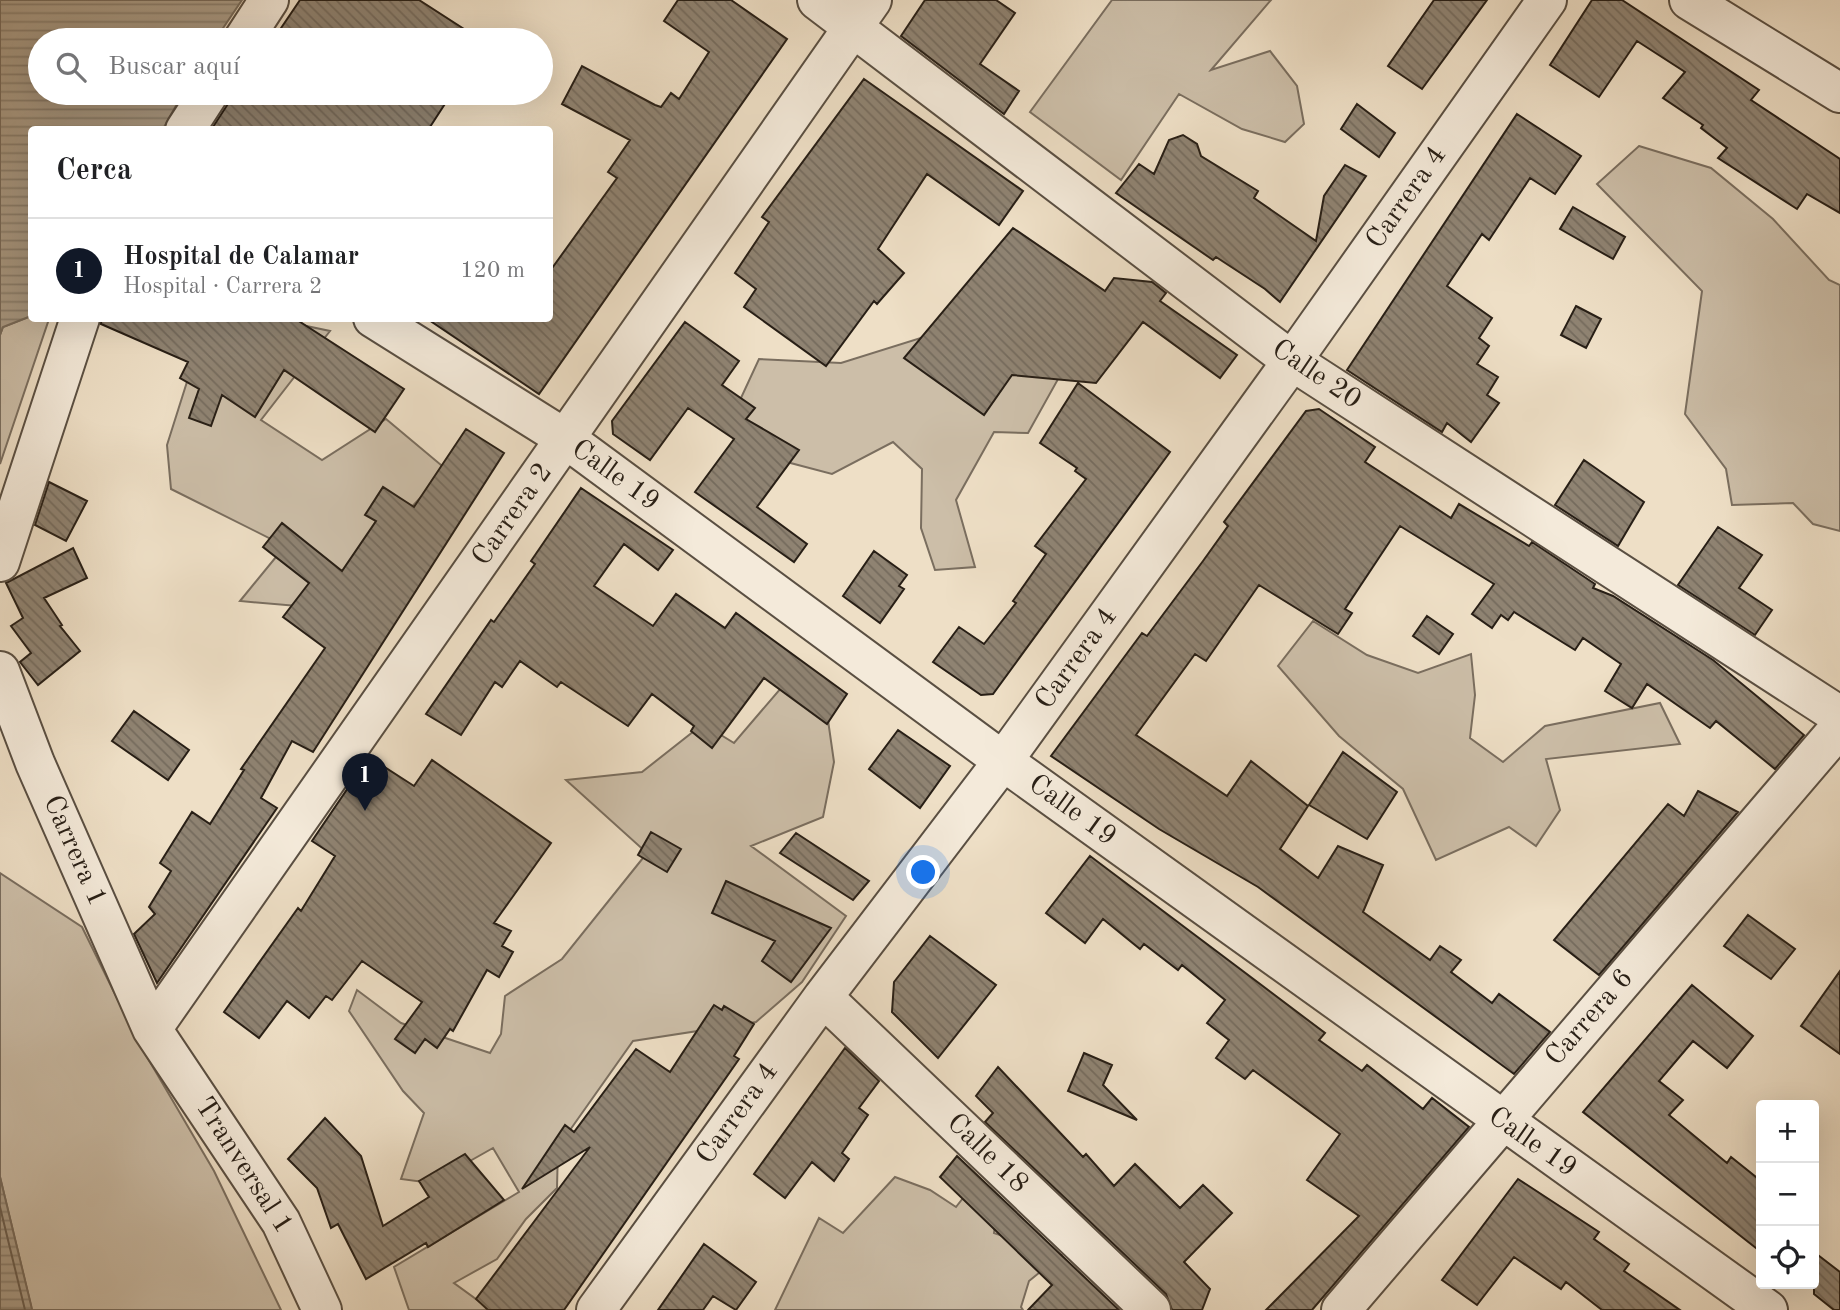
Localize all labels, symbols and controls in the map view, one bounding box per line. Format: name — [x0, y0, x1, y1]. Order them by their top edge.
search box — [28, 28, 553, 105]
icon: search — [52, 48, 90, 86]
text: Buscar aquí — [108, 54, 240, 80]
street label: Carrera 4 — [1362, 142, 1452, 254]
text: Cerca — [56, 156, 132, 186]
text: Hospital de Calamar — [123, 244, 359, 270]
text: 1 — [72, 259, 86, 282]
text: 120 m — [460, 259, 525, 282]
text: Hospital · Carrera 2 — [123, 275, 322, 298]
street label: Calle 20 — [1266, 335, 1366, 415]
street label: Calle 19 — [566, 435, 664, 517]
street label: Carrera 2 — [468, 459, 558, 571]
street label: Carrera 4 — [1031, 603, 1123, 715]
pin: 1 — [342, 753, 388, 811]
street label: Calle 19 — [1023, 770, 1121, 852]
street label: Carrera 1 — [37, 791, 111, 911]
your location — [906, 855, 940, 889]
street label: Carrera 6 — [1541, 964, 1639, 1072]
street label: Carrera 4 — [692, 1058, 784, 1170]
street label: Tranversal 1 — [189, 1093, 297, 1239]
map controls — [1756, 1100, 1819, 1289]
button: + — [1756, 1100, 1819, 1163]
street label: Calle 19 — [1483, 1103, 1581, 1183]
street label: Calle 18 — [941, 1109, 1033, 1199]
button: − — [1756, 1163, 1819, 1226]
button: locate — [1756, 1226, 1819, 1289]

